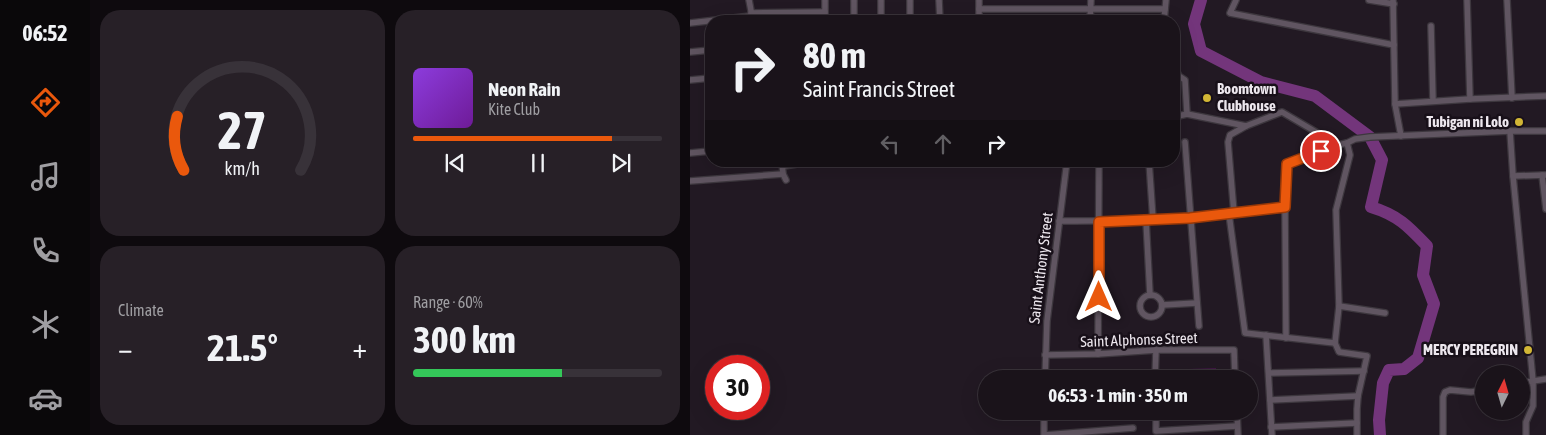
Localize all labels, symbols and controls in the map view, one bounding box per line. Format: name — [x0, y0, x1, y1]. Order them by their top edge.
text: 06:52 — [22, 20, 68, 46]
icon: right — [720, 35, 785, 100]
text: 80 m — [803, 35, 866, 75]
text: Saint Francis Street — [803, 76, 955, 102]
text: Neon Rain — [488, 78, 560, 100]
place label: Boomtown Clubhouse — [1217, 80, 1276, 114]
icon: directions — [28, 85, 63, 120]
marker: Boomtown Clubhouse — [1201, 92, 1213, 104]
text: 27 — [218, 100, 267, 160]
text: Kite Club — [488, 100, 540, 118]
place label: Tubigan ni Lolo — [1426, 113, 1509, 130]
marker: Tubigan ni Lolo — [1513, 116, 1525, 128]
icon: left — [876, 130, 904, 158]
icon: ahead — [929, 130, 957, 158]
icon: right — [982, 130, 1010, 158]
pin — [1300, 130, 1342, 172]
icon: arrive — [1307, 137, 1335, 165]
icon: previous — [441, 149, 469, 177]
icon: pause — [524, 149, 552, 177]
icon: next — [607, 149, 635, 177]
text: km/h — [225, 158, 260, 179]
icon: music — [28, 159, 63, 194]
street label: Saint Anthony Street — [1025, 211, 1056, 325]
icon: phone — [28, 233, 63, 268]
position arrow — [1072, 270, 1124, 322]
text: Range · 60% — [413, 293, 483, 311]
text: Climate — [118, 301, 164, 319]
icon: climate — [28, 307, 63, 342]
text: 300 km — [413, 318, 516, 361]
text: 21.5° — [207, 326, 278, 369]
street label: Saint Alphonse Street — [1080, 329, 1198, 350]
text: − — [118, 332, 133, 364]
text: + — [352, 332, 367, 364]
place label: MERCY PEREGRIN — [1423, 341, 1518, 358]
marker: MERCY PEREGRIN — [1522, 344, 1534, 356]
speed limit sign: 30 — [705, 355, 770, 420]
north arrow — [1475, 365, 1530, 420]
map controls — [1475, 365, 1530, 420]
icon: car — [28, 381, 63, 416]
text: 06:53 · 1 min · 350 m — [1048, 384, 1188, 406]

